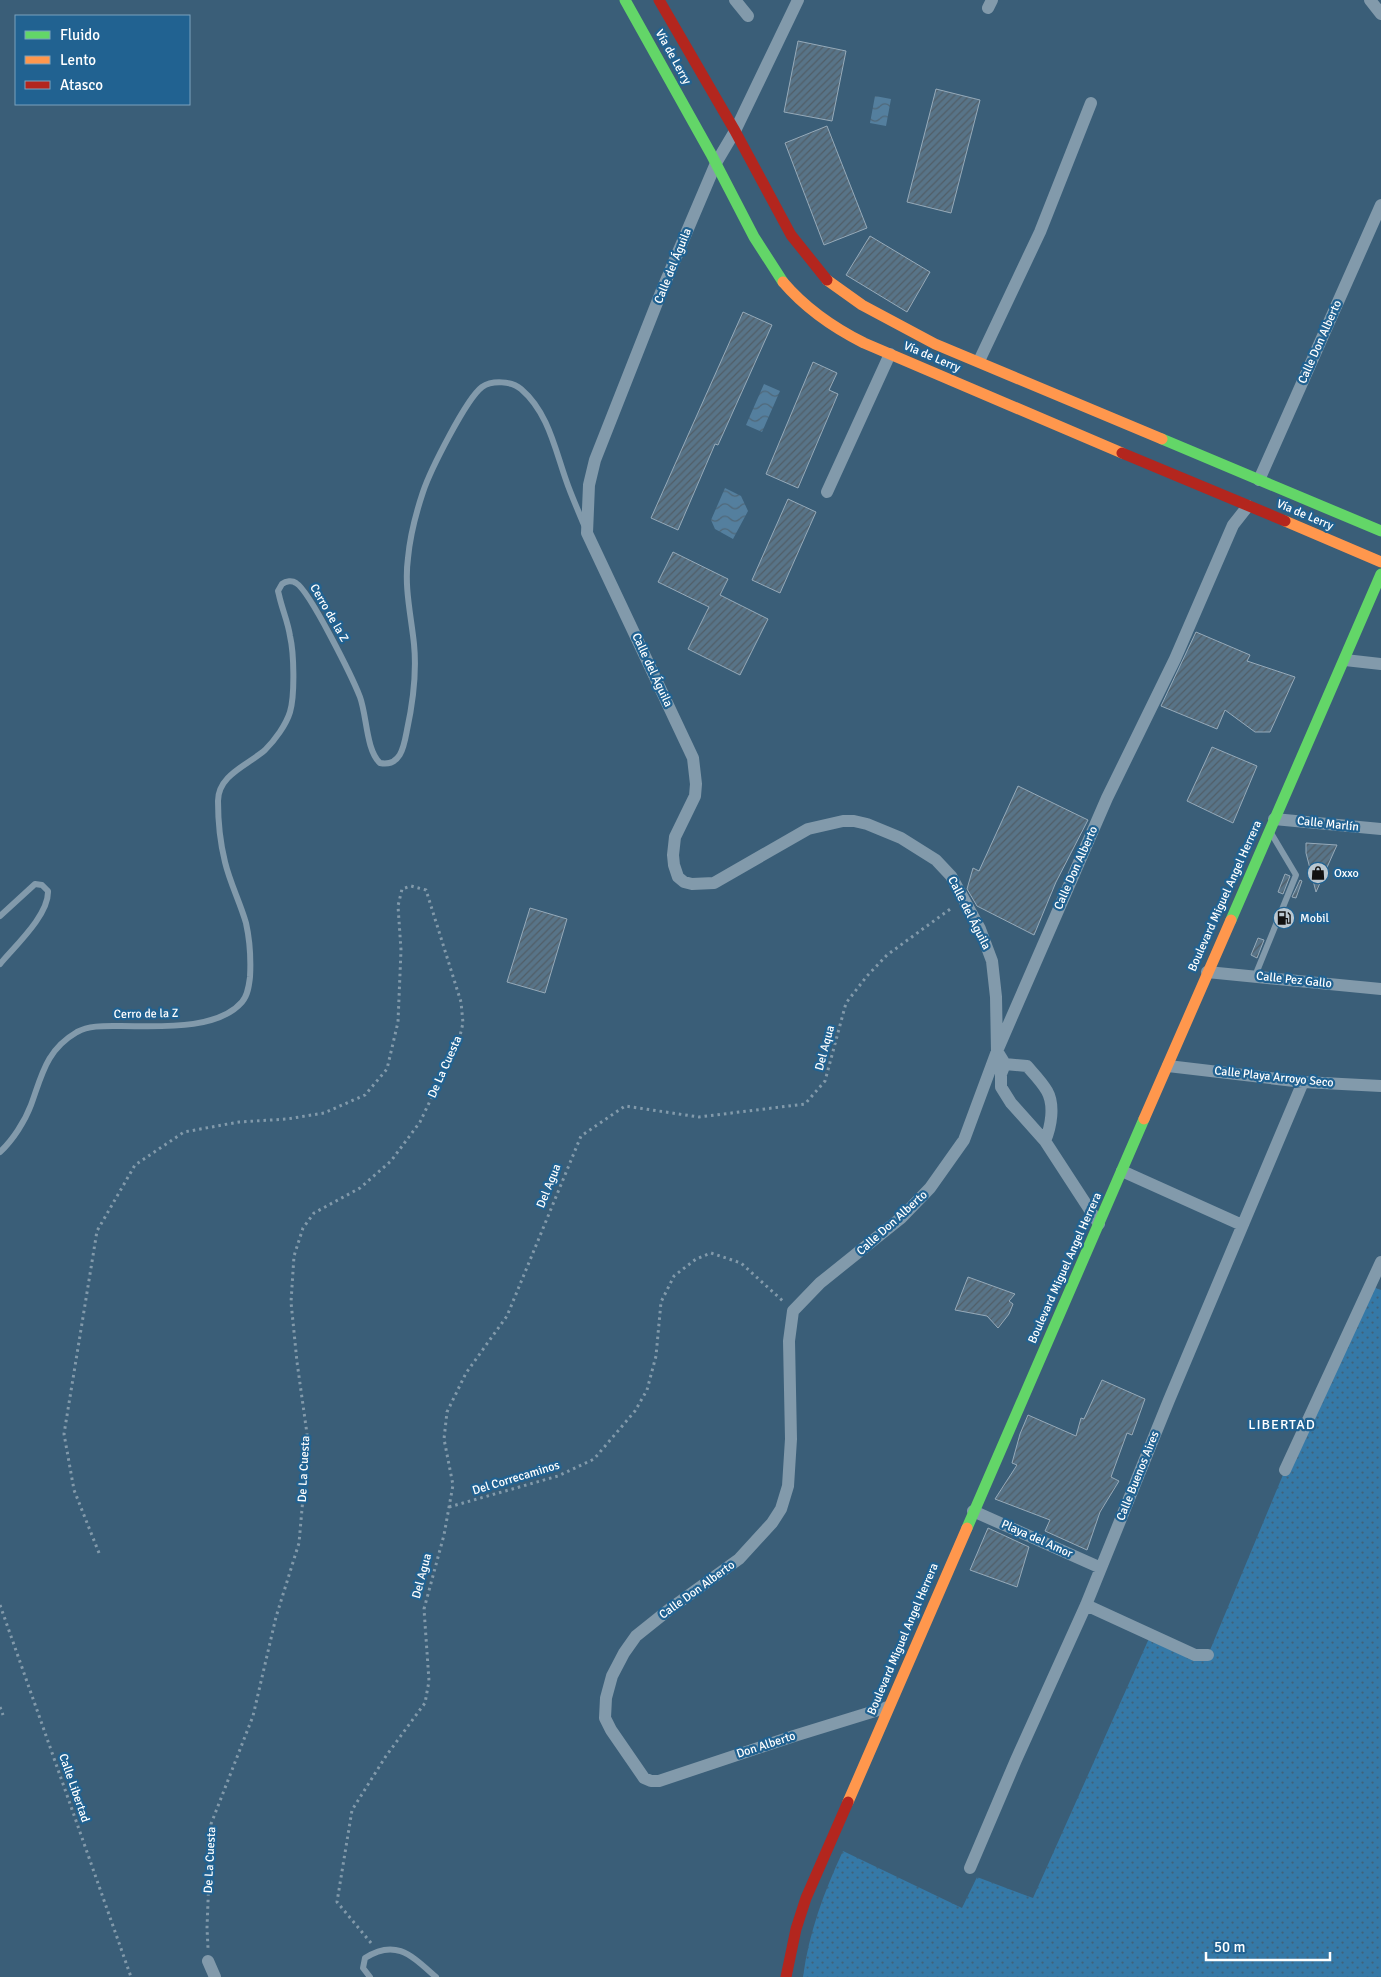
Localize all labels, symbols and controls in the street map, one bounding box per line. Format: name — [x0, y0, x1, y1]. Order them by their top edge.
legend — [15, 15, 190, 105]
text: Fluido — [60, 26, 100, 44]
street label: Vía de Lerry — [652, 27, 694, 87]
text: Lento — [60, 51, 96, 69]
text: Atasco — [60, 76, 103, 94]
street label: Calle del Águila — [651, 226, 695, 306]
street label: Calle Don Alberto — [1295, 298, 1345, 386]
street label: Vía de Lerry — [901, 338, 963, 376]
street label: Vía de Lerry — [1274, 496, 1336, 534]
street label: Cerro de la Z — [306, 581, 352, 645]
street label: Calle del Águila — [628, 630, 676, 710]
street label: Calle Marlín — [1296, 813, 1360, 835]
street label: Boulevard Miguel Angel Herrera — [1185, 818, 1265, 974]
street label: Calle Don Alberto — [1051, 824, 1101, 912]
shop icon: Oxxo — [1306, 861, 1330, 885]
place label: Oxxo — [1334, 866, 1359, 881]
street label: Calle del Águila — [944, 874, 994, 952]
fuel station icon: Mobil — [1272, 906, 1296, 930]
place label: Mobil — [1300, 911, 1330, 926]
street label: Calle Pez Gallo — [1255, 969, 1333, 991]
street label: Cerro de la Z — [114, 1006, 179, 1022]
street label: Del Aqua — [812, 1024, 838, 1072]
street label: De La Cuesta — [425, 1034, 465, 1100]
street label: Calle Playa Arroyo Seco — [1214, 1063, 1334, 1091]
street label: Del Agua — [533, 1162, 565, 1210]
street label: Calle Don Alberto — [854, 1187, 930, 1259]
street label: Boulevard Miguel Angel Herrera — [1025, 1190, 1105, 1346]
district label: LIBERTAD — [1248, 1416, 1316, 1433]
street label: Calle Buenos Aires — [1113, 1429, 1163, 1523]
street label: De La Cuesta — [295, 1435, 313, 1503]
street label: Del Correcaminos — [471, 1458, 561, 1498]
street label: Playa del Amor — [999, 1517, 1076, 1562]
street label: Del Agua — [409, 1552, 435, 1600]
street label: Calle Don Alberto — [656, 1557, 738, 1623]
street label: Boulevard Miguel Angel Herrera — [864, 1561, 942, 1717]
street label: Don Alberto — [735, 1728, 797, 1762]
street label: Calle Libertad — [55, 1752, 93, 1824]
street label: De La Cuesta — [201, 1826, 219, 1894]
scale bar — [1206, 1930, 1330, 1962]
text: 50 m — [1214, 1938, 1245, 1956]

